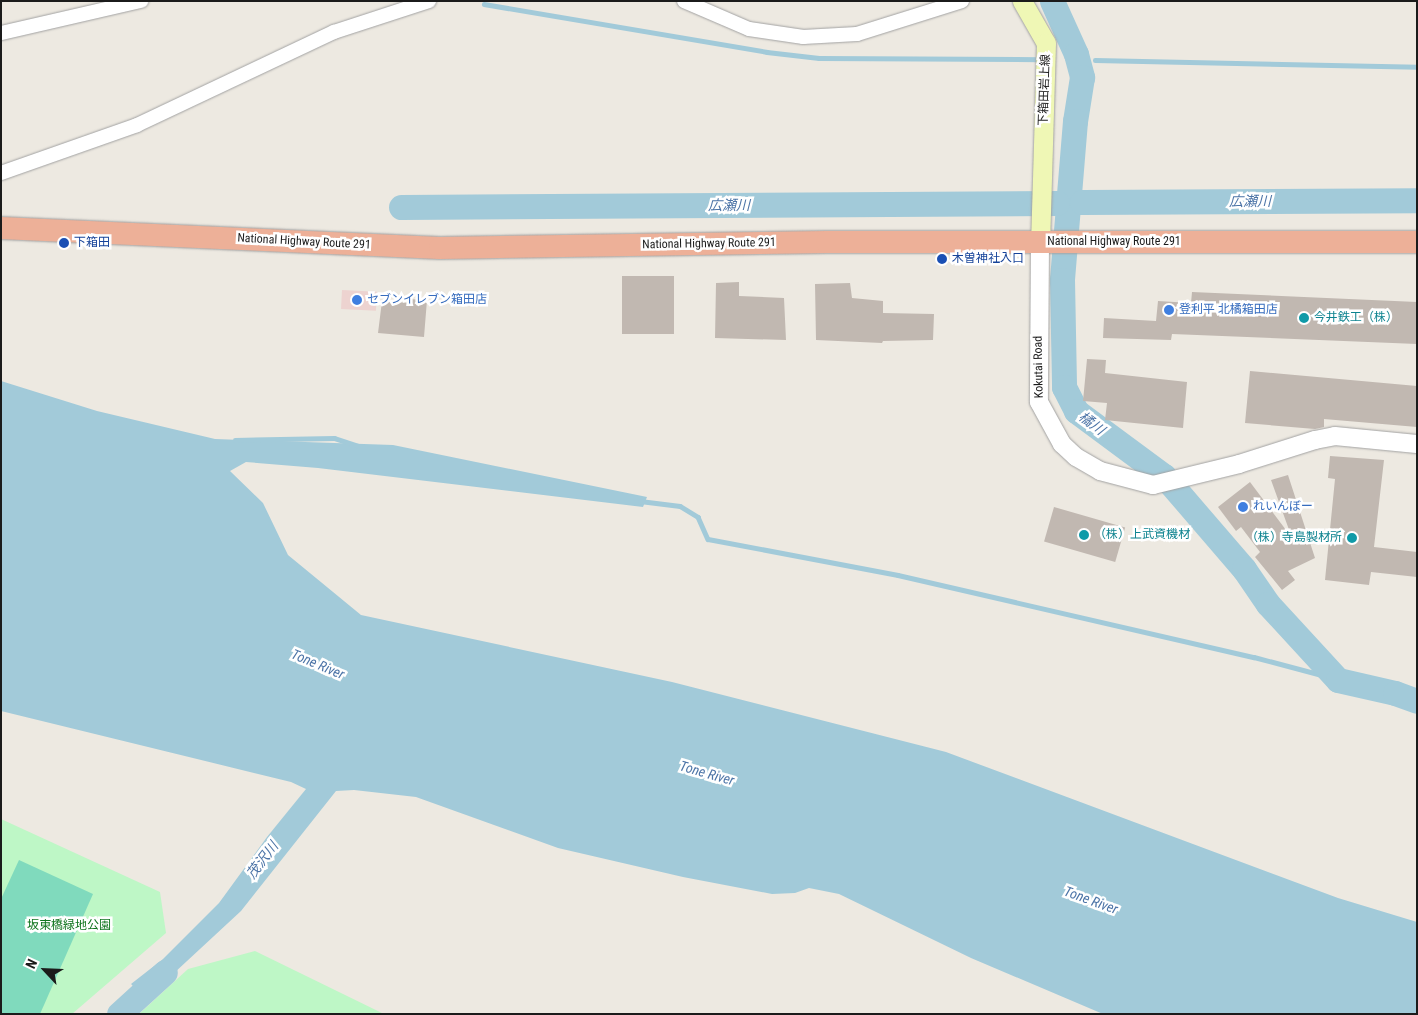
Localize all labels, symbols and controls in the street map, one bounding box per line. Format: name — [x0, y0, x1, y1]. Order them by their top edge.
street label: 下箱田岩上線 — [1037, 54, 1053, 126]
water label: 広瀬川 — [1229, 193, 1271, 209]
water label: 広瀬川 — [708, 197, 750, 213]
street label: National Highway Route 291 — [237, 231, 371, 253]
street label: National Highway Route 291 — [1047, 235, 1181, 249]
place label: 下箱田 — [74, 236, 110, 250]
street label: National Highway Route 291 — [642, 236, 776, 252]
marker: 下箱田 — [58, 237, 70, 249]
place label: 木曽神社入口 — [952, 252, 1024, 266]
marker: 木曽神社入口 — [936, 253, 948, 265]
place label: セブンイレブン箱田店 — [367, 293, 487, 307]
marker: セブンイレブン箱田店 — [351, 294, 363, 306]
place label: 登利平 北橘箱田店 — [1179, 303, 1278, 317]
marker: 登利平 北橘箱田店 — [1163, 304, 1175, 316]
place label: 今井鉄工（株） — [1314, 311, 1398, 325]
marker: 今井鉄工（株） — [1298, 312, 1310, 324]
street label: Kokutai Road — [1031, 336, 1047, 398]
water label: 橘川 — [1076, 408, 1108, 438]
place label: れいんぼー — [1253, 500, 1313, 514]
marker: れいんぼー — [1237, 501, 1249, 513]
place label: （株）上武資機材 — [1094, 528, 1190, 542]
marker: （株）上武資機材 — [1078, 529, 1090, 541]
place label: （株）寺島製材所 — [1246, 531, 1342, 545]
marker: （株）寺島製材所 — [1346, 532, 1358, 544]
water label: Tone River — [289, 645, 347, 683]
water label: Tone River — [678, 757, 736, 789]
water label: 茂沢川 — [243, 838, 281, 882]
water label: Tone River — [1062, 883, 1120, 917]
park label: 坂東橋緑地公園 — [27, 919, 111, 933]
north arrow — [20, 945, 70, 995]
text: N — [22, 956, 40, 971]

